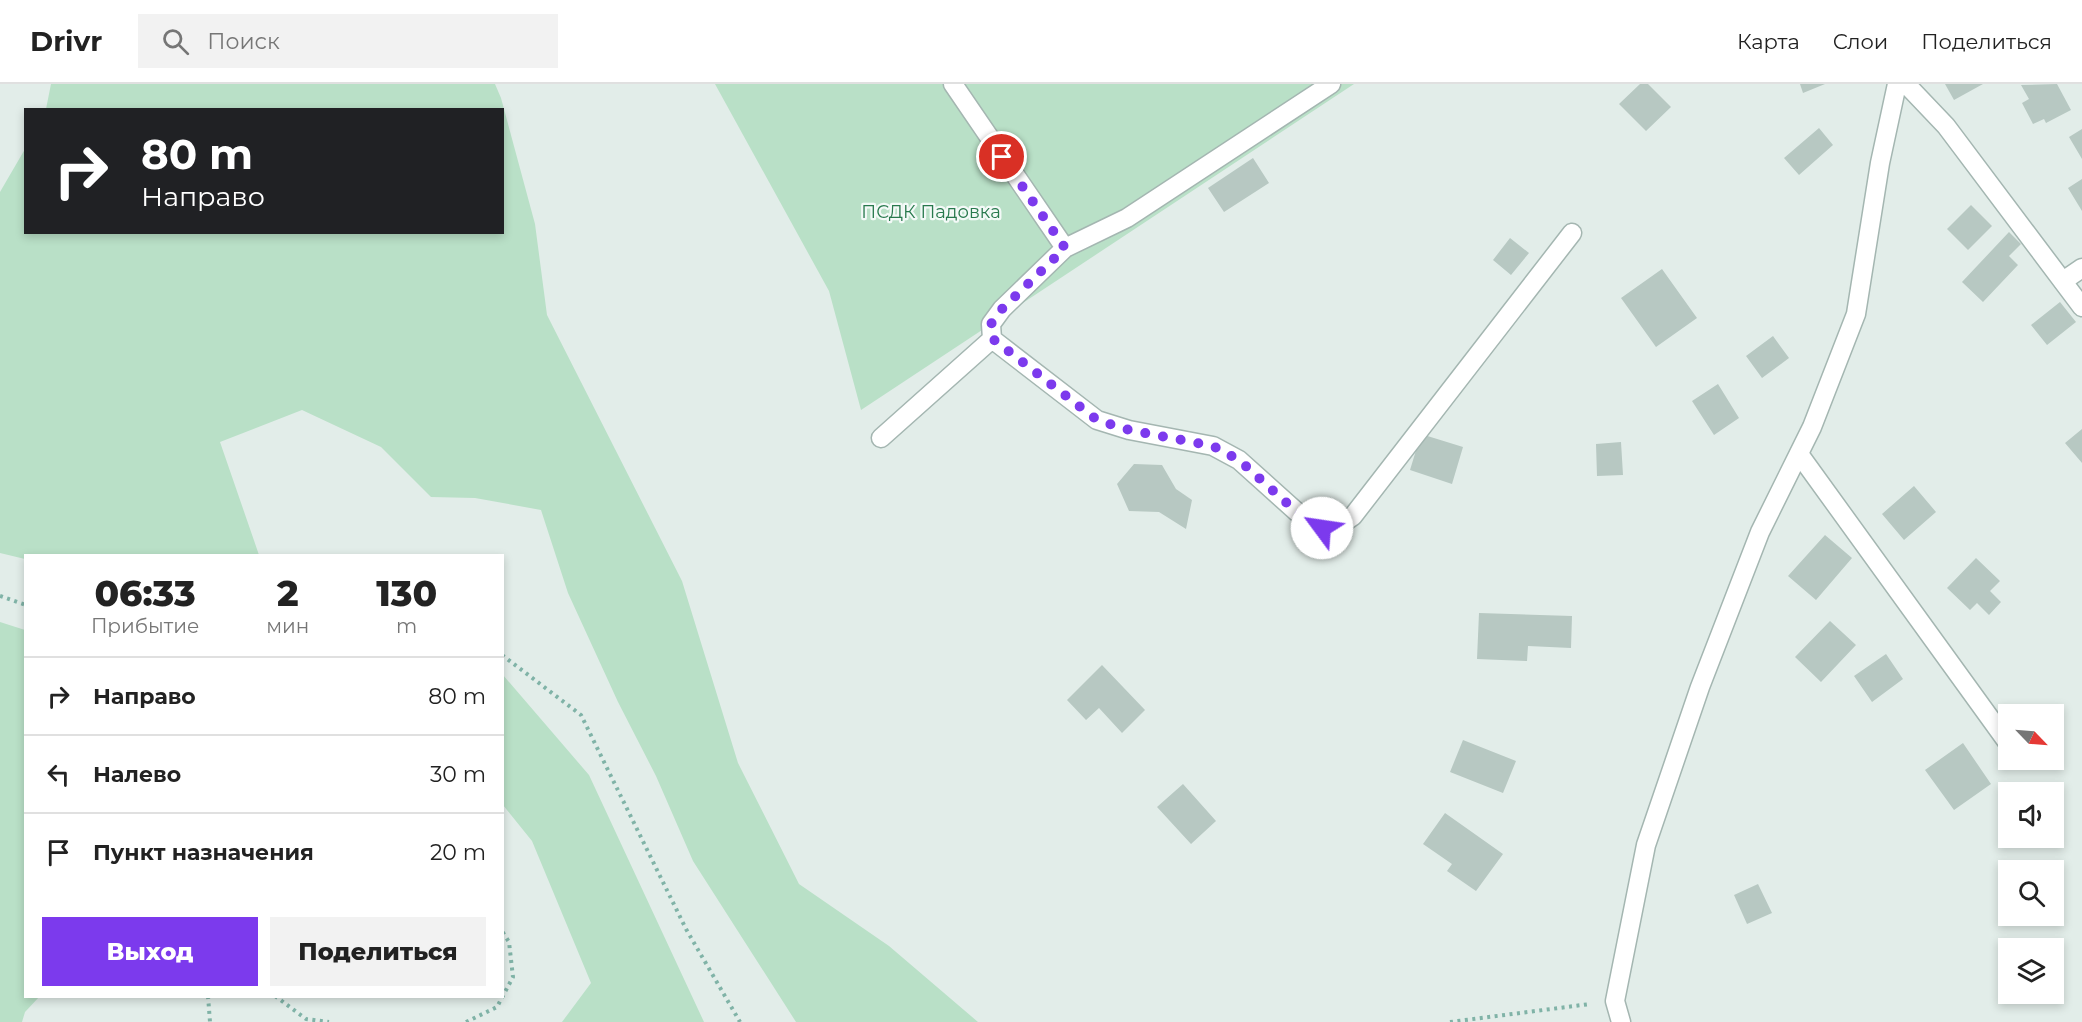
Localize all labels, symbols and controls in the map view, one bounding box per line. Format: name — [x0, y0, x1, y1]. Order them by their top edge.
search box — [138, 14, 558, 68]
text: Drivr — [30, 24, 102, 58]
icon: search — [159, 25, 192, 58]
text: Поиск — [207, 28, 280, 55]
text: Карта — [1737, 29, 1800, 54]
text: Слои — [1833, 29, 1888, 54]
text: Поделиться — [1921, 29, 2052, 54]
text: 80 m — [141, 128, 253, 180]
pin — [976, 131, 1027, 182]
icon: right — [42, 132, 120, 210]
icon: arrive — [985, 140, 1018, 173]
text: Направо — [141, 180, 265, 213]
park label: ПСДК Падовка — [861, 201, 1001, 223]
position arrow — [1290, 496, 1354, 560]
text: 06:33 — [94, 571, 196, 615]
text: 2 — [277, 571, 299, 615]
text: 130 — [376, 571, 437, 615]
text: Прибытие — [91, 614, 199, 638]
text: мин — [266, 614, 309, 638]
text: m — [396, 614, 417, 638]
icon: right — [42, 680, 75, 713]
text: Направо — [93, 683, 196, 710]
text: 80 m — [428, 683, 486, 710]
north arrow — [1998, 704, 2064, 770]
map controls — [1998, 704, 2064, 1004]
icon: left — [42, 758, 75, 791]
text: Налево — [93, 761, 181, 788]
text: 30 m — [430, 761, 486, 788]
button: sound — [1998, 782, 2064, 848]
icon: arrive — [42, 836, 75, 869]
text: Пункт назначения — [93, 839, 314, 866]
text: 20 m — [430, 839, 486, 866]
button: search — [1998, 860, 2064, 926]
button: Выход — [42, 917, 258, 986]
button: Поделиться — [270, 917, 486, 986]
button: layers — [1998, 938, 2064, 1004]

